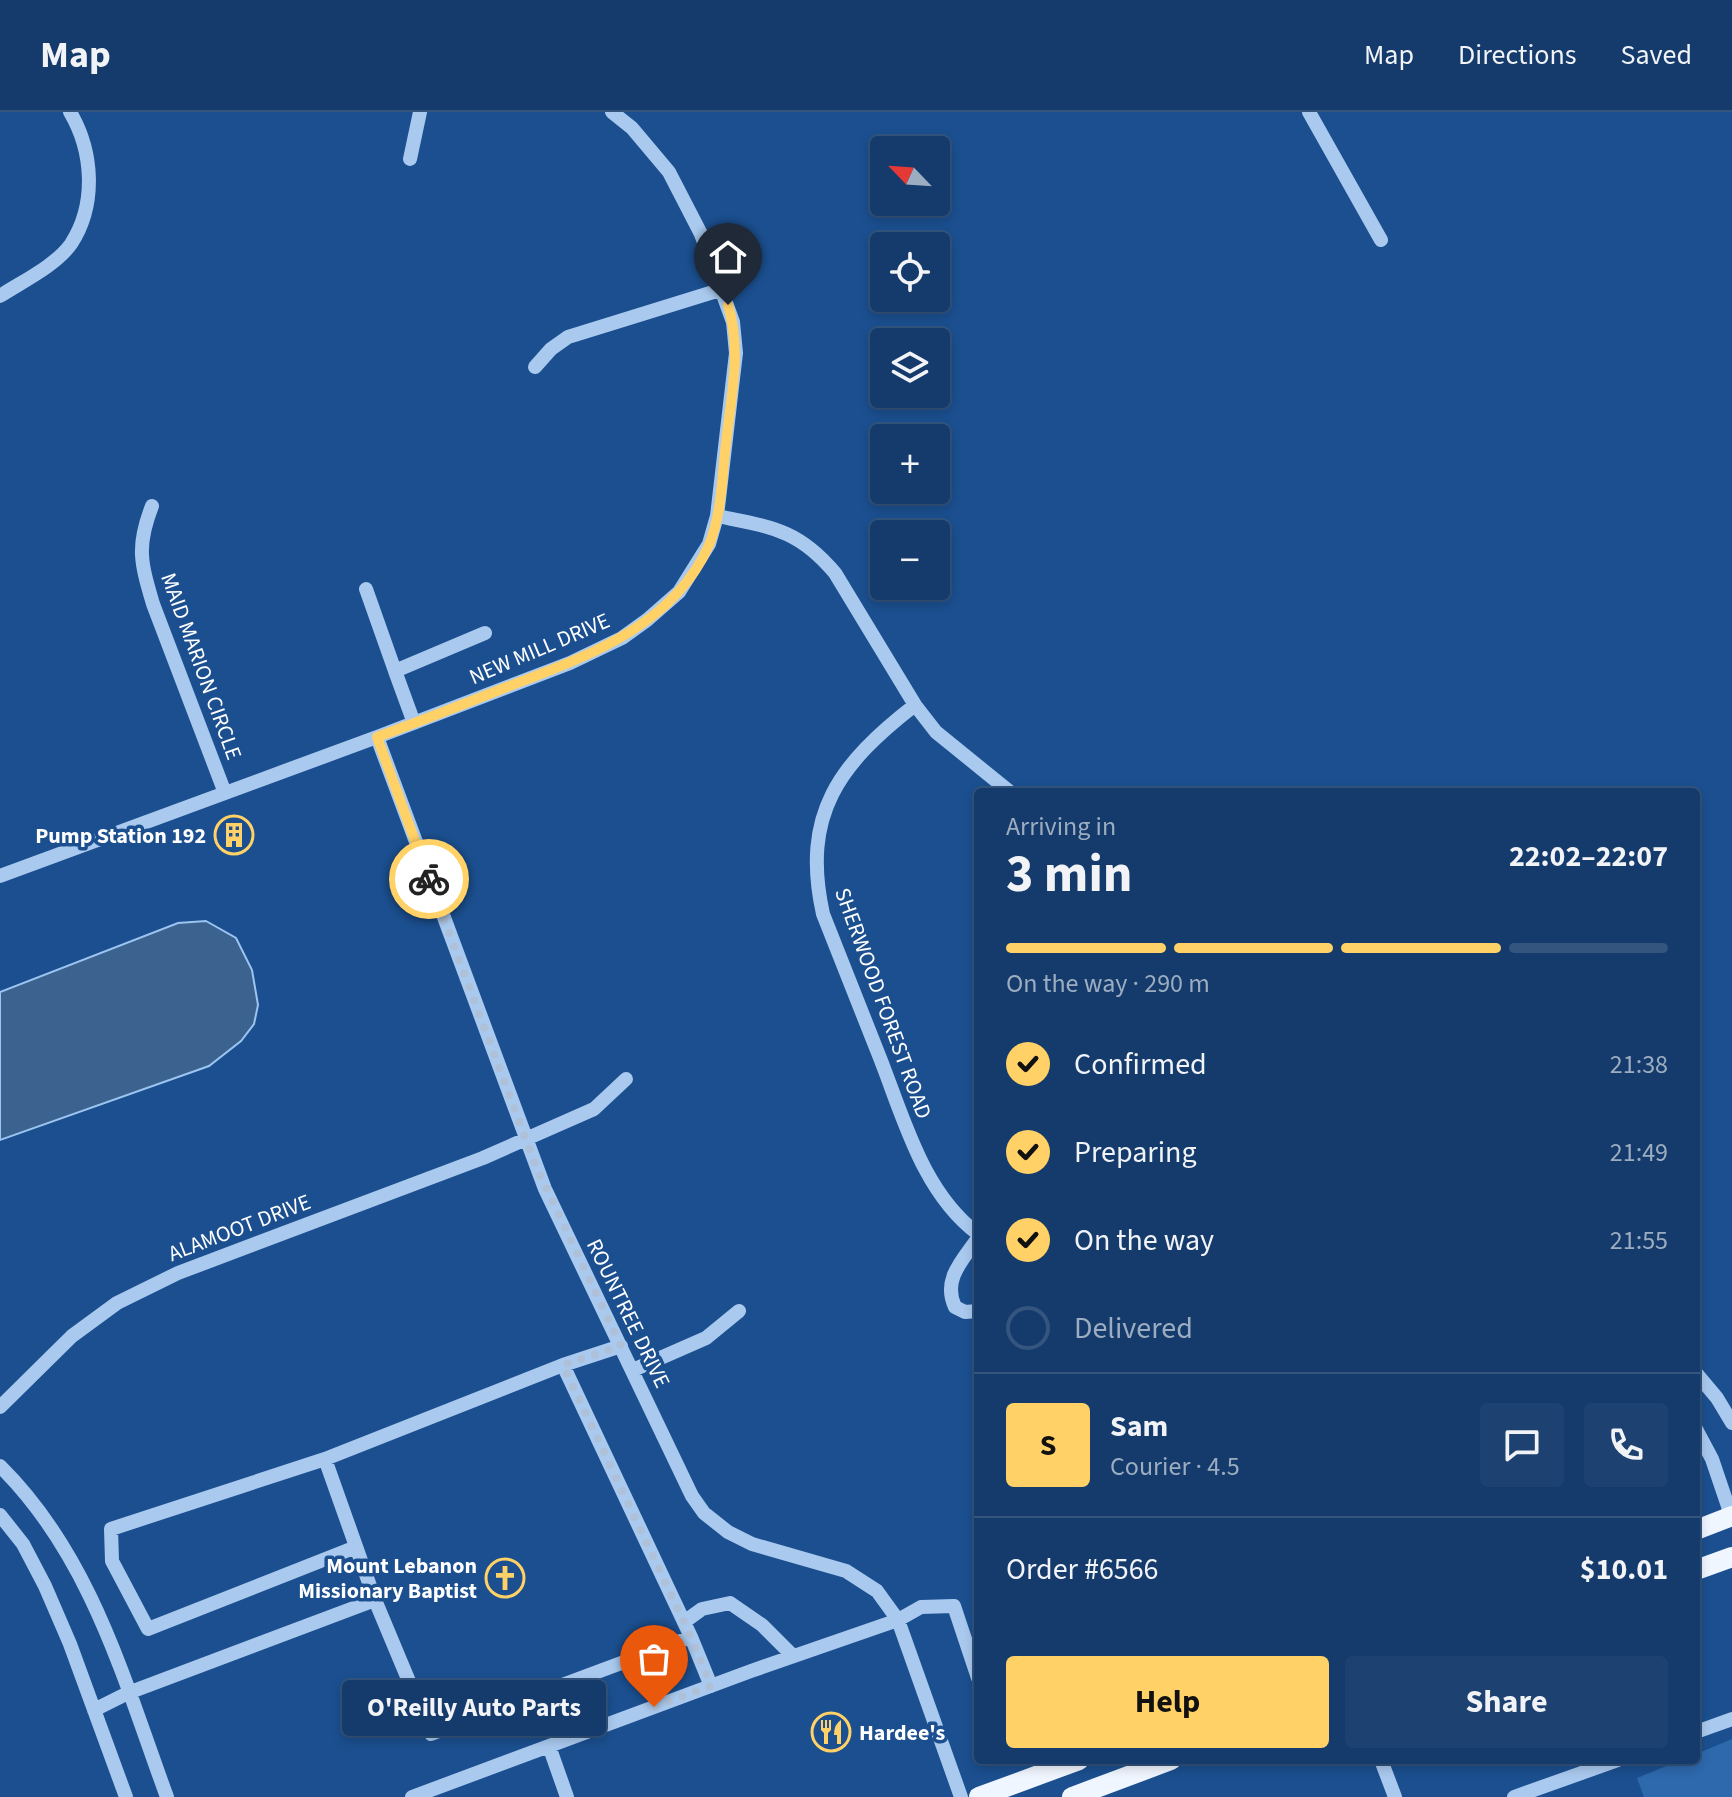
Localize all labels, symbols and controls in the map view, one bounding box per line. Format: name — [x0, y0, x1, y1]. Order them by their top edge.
text: Map — [40, 28, 111, 82]
text: Map — [1364, 35, 1414, 75]
text: Directions — [1458, 35, 1577, 75]
text: Saved — [1621, 35, 1692, 75]
north arrow — [870, 136, 950, 216]
map controls — [870, 136, 950, 600]
pin — [694, 223, 762, 305]
button: locate — [870, 232, 950, 312]
icon: home — [706, 235, 750, 279]
button: layers — [870, 328, 950, 408]
button: + — [870, 424, 950, 504]
button: − — [870, 520, 950, 600]
street label: MAID MARION CIRCLE — [152, 568, 250, 764]
street label: NEW MILL DRIVE — [464, 605, 615, 693]
text: Arriving in — [1006, 808, 1116, 845]
building icon: Pump Station 192 — [213, 814, 255, 856]
place label: Pump Station 192 — [35, 820, 206, 852]
text: 22:02–22:07 — [1509, 835, 1668, 878]
text: 3 min — [1006, 838, 1133, 912]
courier — [389, 839, 469, 919]
icon: bike — [407, 857, 451, 901]
street label: SHERWOOD FOREST ROAD — [826, 883, 940, 1123]
text: On the way · 290 m — [1006, 965, 1210, 1002]
icon: check — [1006, 1042, 1050, 1086]
text: Confirmed — [1074, 1043, 1207, 1086]
text: 21:38 — [1610, 1046, 1668, 1083]
icon: check — [1006, 1130, 1050, 1174]
text: Preparing — [1074, 1131, 1197, 1174]
text: 21:49 — [1610, 1134, 1668, 1171]
street label: ALAMOOT DRIVE — [163, 1186, 315, 1270]
icon: check — [1006, 1218, 1050, 1262]
text: On the way — [1074, 1219, 1214, 1262]
text: 21:55 — [1610, 1222, 1668, 1259]
street label: ROUNTREE DRIVE — [578, 1234, 678, 1393]
text: Delivered — [1074, 1307, 1193, 1350]
button: chat — [1480, 1403, 1564, 1487]
button: phone — [1584, 1403, 1668, 1487]
text: Sam — [1110, 1405, 1168, 1448]
text: S — [1040, 1424, 1056, 1467]
text: Courier · 4.5 — [1110, 1448, 1240, 1485]
text: Order #6566 — [1006, 1548, 1159, 1591]
text: $10.01 — [1580, 1548, 1668, 1591]
place label: Mount Lebanon Missionary Baptist — [298, 1550, 478, 1607]
church icon: Mount Lebanon Missionary Baptist — [484, 1557, 526, 1599]
pin — [620, 1625, 688, 1707]
icon: bag — [632, 1637, 676, 1681]
button: Help — [1006, 1656, 1329, 1748]
button: Share — [1345, 1656, 1668, 1748]
callout: O'Reilly Auto Parts — [342, 1679, 606, 1735]
text: O'Reilly Auto Parts — [367, 1689, 581, 1726]
restaurant icon: Hardee's — [810, 1711, 852, 1753]
place label: Hardee's — [859, 1717, 946, 1749]

